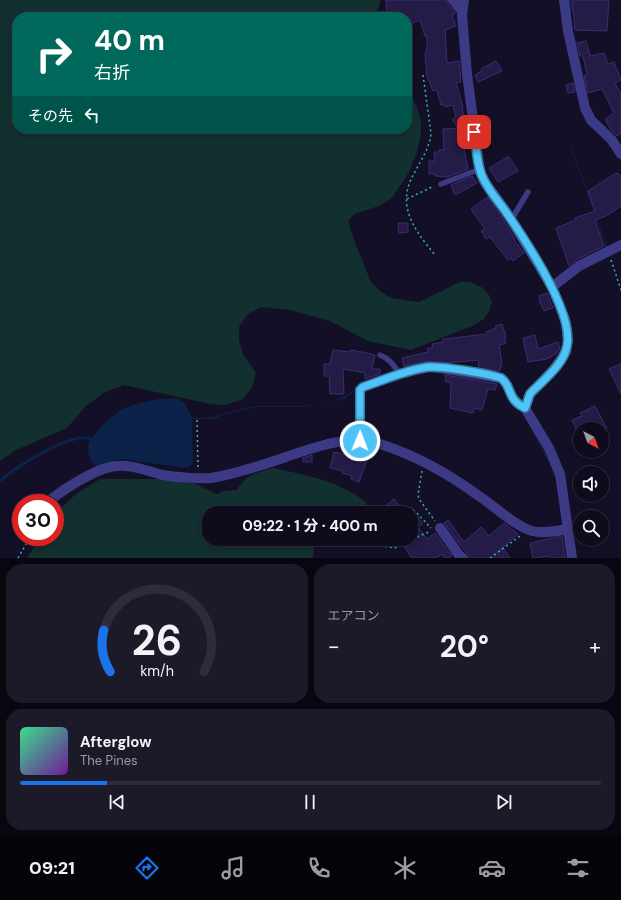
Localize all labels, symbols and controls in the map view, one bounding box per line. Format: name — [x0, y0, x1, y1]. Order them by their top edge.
text: 40 m — [94, 22, 165, 59]
icon: right — [28, 28, 80, 80]
text: 右折 — [94, 61, 130, 85]
icon: left — [81, 104, 103, 126]
text: その先 — [28, 106, 73, 126]
pin — [457, 115, 491, 149]
icon: arrive — [463, 121, 485, 143]
position arrow — [339, 420, 381, 462]
north arrow — [573, 422, 609, 458]
map controls — [573, 422, 609, 546]
button: sound — [573, 466, 609, 502]
speed limit sign: 30 — [12, 494, 64, 546]
button: search — [573, 510, 609, 546]
text: 09:22 · 1 分 · 400 m — [242, 516, 378, 536]
text: エアコン — [328, 607, 380, 624]
text: 26 — [132, 613, 182, 667]
text: 20° — [440, 627, 489, 666]
text: − — [328, 632, 340, 661]
text: + — [589, 632, 601, 661]
text: km/h — [140, 661, 174, 679]
text: Afterglow — [80, 732, 152, 752]
text: The Pines — [80, 752, 138, 769]
icon: previous — [106, 791, 128, 813]
icon: pause — [299, 791, 321, 813]
icon: next — [493, 791, 515, 813]
icon: directions — [133, 854, 161, 882]
icon: music — [219, 854, 247, 882]
icon: phone — [305, 854, 333, 882]
icon: climate — [391, 854, 419, 882]
icon: car — [478, 854, 506, 882]
icon: filters — [564, 854, 592, 882]
text: 09:21 — [29, 856, 75, 880]

